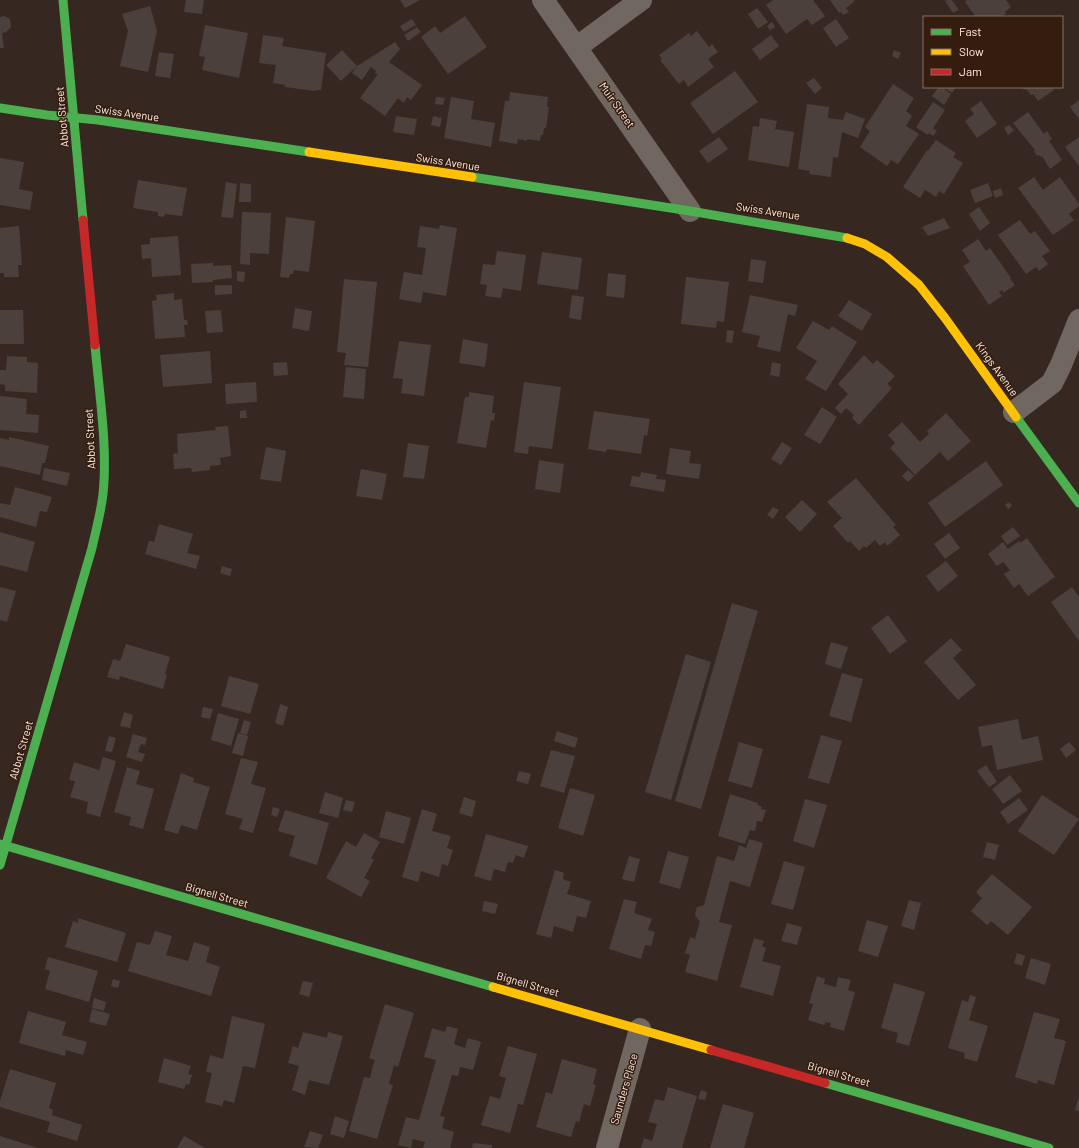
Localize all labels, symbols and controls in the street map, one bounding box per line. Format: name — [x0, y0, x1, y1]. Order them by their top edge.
legend — [923, 16, 1063, 88]
text: Fast — [959, 24, 982, 38]
text: Slow — [959, 44, 984, 58]
text: Jam — [959, 64, 982, 78]
street label: Muir Street — [597, 79, 638, 130]
street label: Abbot Street — [52, 86, 71, 148]
street label: Swiss Avenue — [94, 102, 160, 123]
street label: Swiss Avenue — [415, 150, 481, 173]
street label: Swiss Avenue — [735, 199, 801, 222]
street label: Kings Avenue — [973, 339, 1021, 398]
street label: Abbot Street — [81, 408, 98, 470]
street label: Abbot Street — [6, 719, 35, 781]
street label: Bignell Street — [184, 879, 250, 910]
street label: Bignell Street — [495, 968, 561, 999]
street label: Saunders Place — [607, 1052, 640, 1126]
street label: Bignell Street — [806, 1058, 872, 1089]

